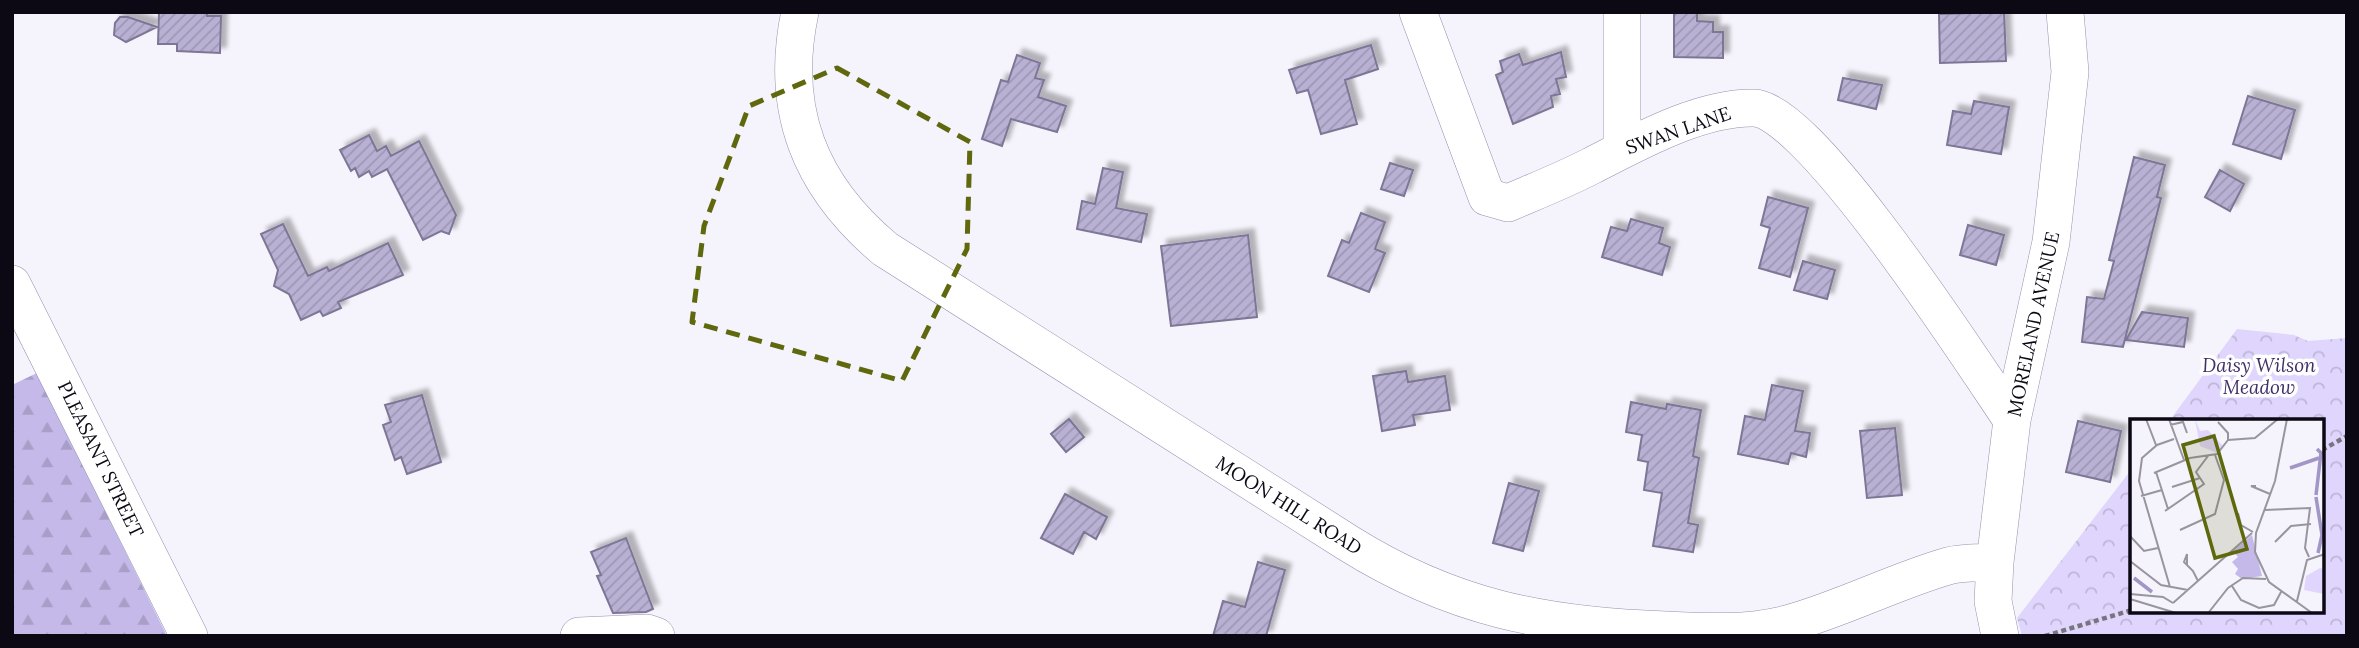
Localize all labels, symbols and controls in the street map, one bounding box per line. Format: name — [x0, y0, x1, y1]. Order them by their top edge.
street label: SWAN LANE — [1622, 101, 1734, 159]
street label: MORELAND AVENUE — [2002, 229, 2064, 419]
park label: Daisy Wilson Meadow — [2202, 353, 2316, 399]
street label: PLEASANT STREET — [53, 377, 149, 541]
inset map — [2130, 419, 2324, 613]
street label: MOON HILL ROAD — [1211, 450, 1367, 560]

